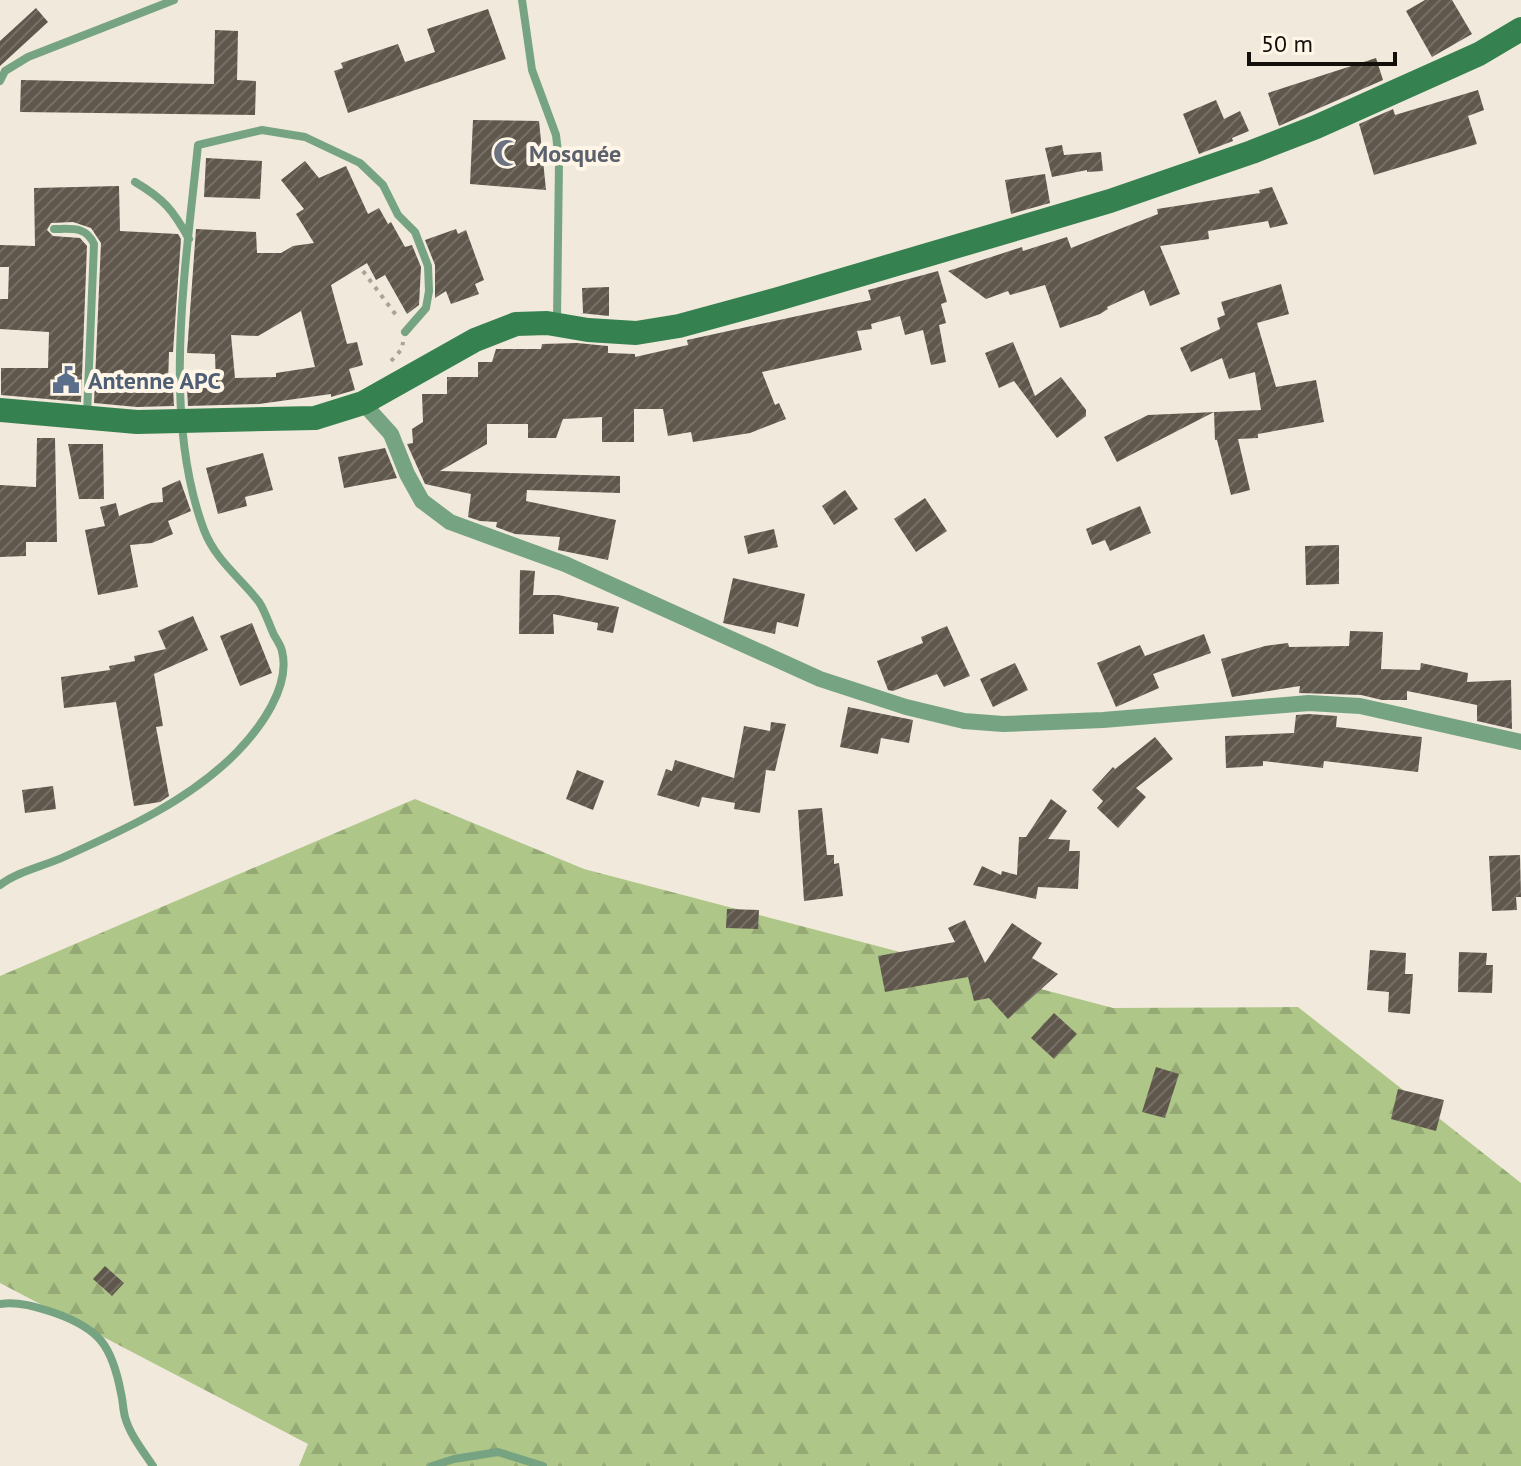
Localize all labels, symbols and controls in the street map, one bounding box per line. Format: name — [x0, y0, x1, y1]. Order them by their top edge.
scale bar — [1249, 16, 1395, 66]
text: 50 m — [1261, 28, 1313, 59]
mosque icon: Mosquée — [492, 138, 522, 168]
place label: Mosquée — [529, 138, 621, 169]
public building icon: Antenne APC — [51, 365, 81, 395]
place label: Antenne APC — [88, 365, 221, 396]

